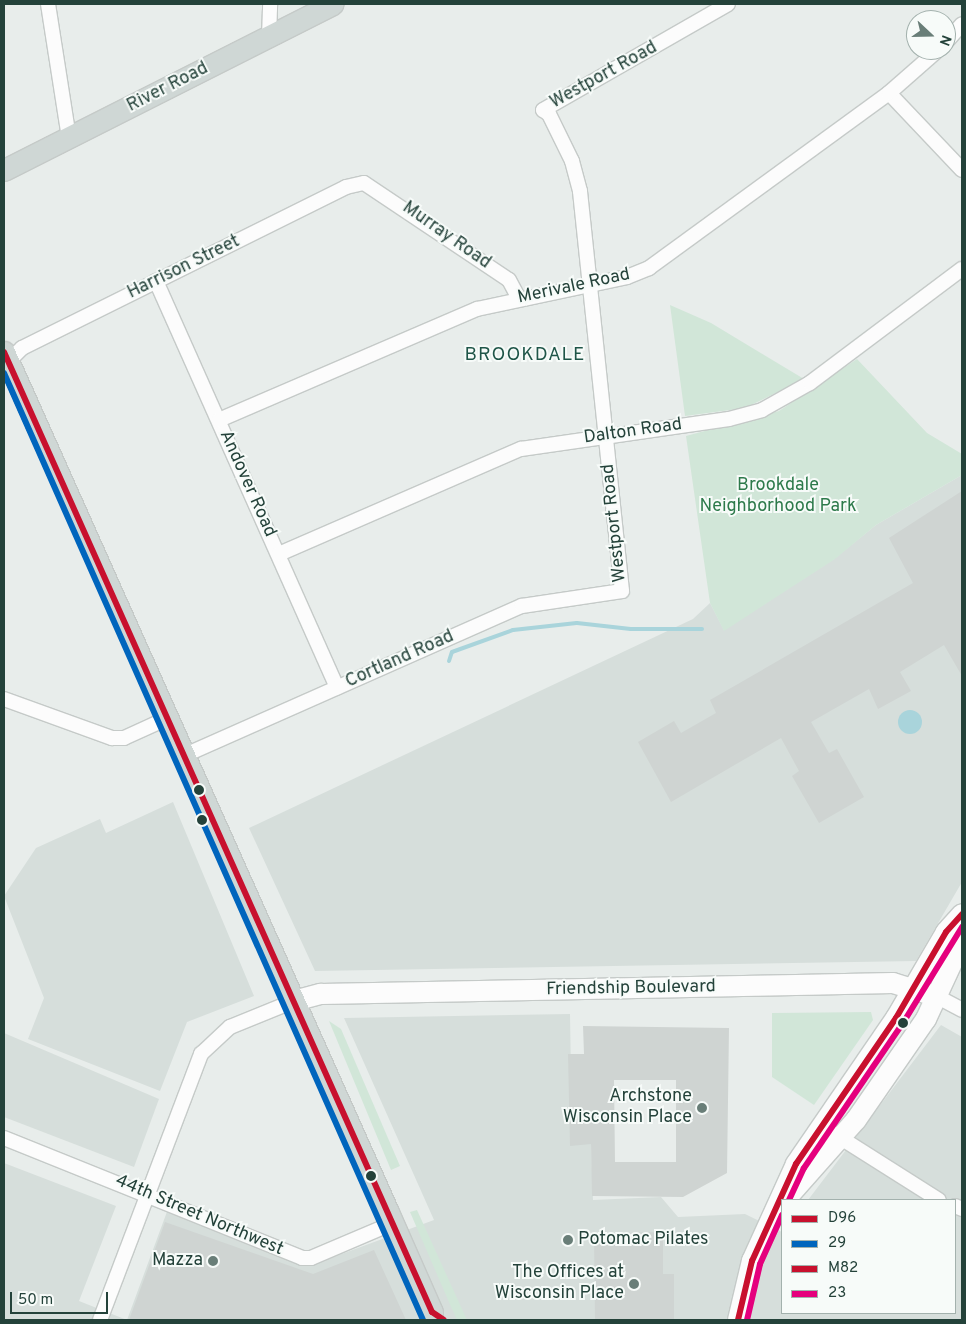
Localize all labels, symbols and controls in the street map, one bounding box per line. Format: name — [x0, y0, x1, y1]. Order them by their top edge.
north arrow — [906, 10, 956, 60]
text: N — [935, 32, 954, 48]
street label: Westport Road — [547, 38, 661, 114]
street label: River Road — [124, 58, 212, 118]
street label: Murray Road — [398, 198, 494, 274]
street label: Harrison Street — [124, 231, 244, 305]
street label: Merivale Road — [516, 265, 632, 309]
district label: BROOKDALE — [463, 345, 587, 367]
street label: Dalton Road — [583, 414, 683, 450]
street label: Andover Road — [214, 427, 280, 541]
street label: Westport Road — [598, 463, 632, 583]
park label: Brookdale Neighborhood Park — [699, 476, 857, 518]
street label: Cortland Road — [343, 626, 457, 694]
unlabelled marker — [194, 785, 204, 795]
unlabelled marker — [197, 815, 207, 825]
street label: Friendship Boulevard — [546, 977, 716, 1001]
unlabelled marker — [898, 1018, 908, 1028]
place label: Archstone Wisconsin Place — [563, 1087, 692, 1130]
marker: Archstone Wisconsin Place — [696, 1102, 708, 1114]
street label: 44th Street Northwest — [112, 1171, 286, 1261]
unlabelled marker — [366, 1171, 376, 1181]
legend — [781, 1199, 956, 1314]
text: D96 — [828, 1209, 856, 1228]
place label: Potomac Pilates — [578, 1229, 709, 1251]
marker: Potomac Pilates — [562, 1234, 574, 1246]
text: 29 — [828, 1234, 846, 1253]
place label: Mazza — [152, 1250, 203, 1272]
marker: Mazza — [207, 1255, 219, 1267]
text: M82 — [828, 1259, 858, 1278]
place label: The Offices at Wisconsin Place — [495, 1263, 624, 1306]
marker: The Offices at Wisconsin Place — [628, 1278, 640, 1290]
scale bar — [12, 1282, 110, 1314]
text: 23 — [828, 1284, 846, 1303]
text: 50 m — [18, 1291, 53, 1310]

